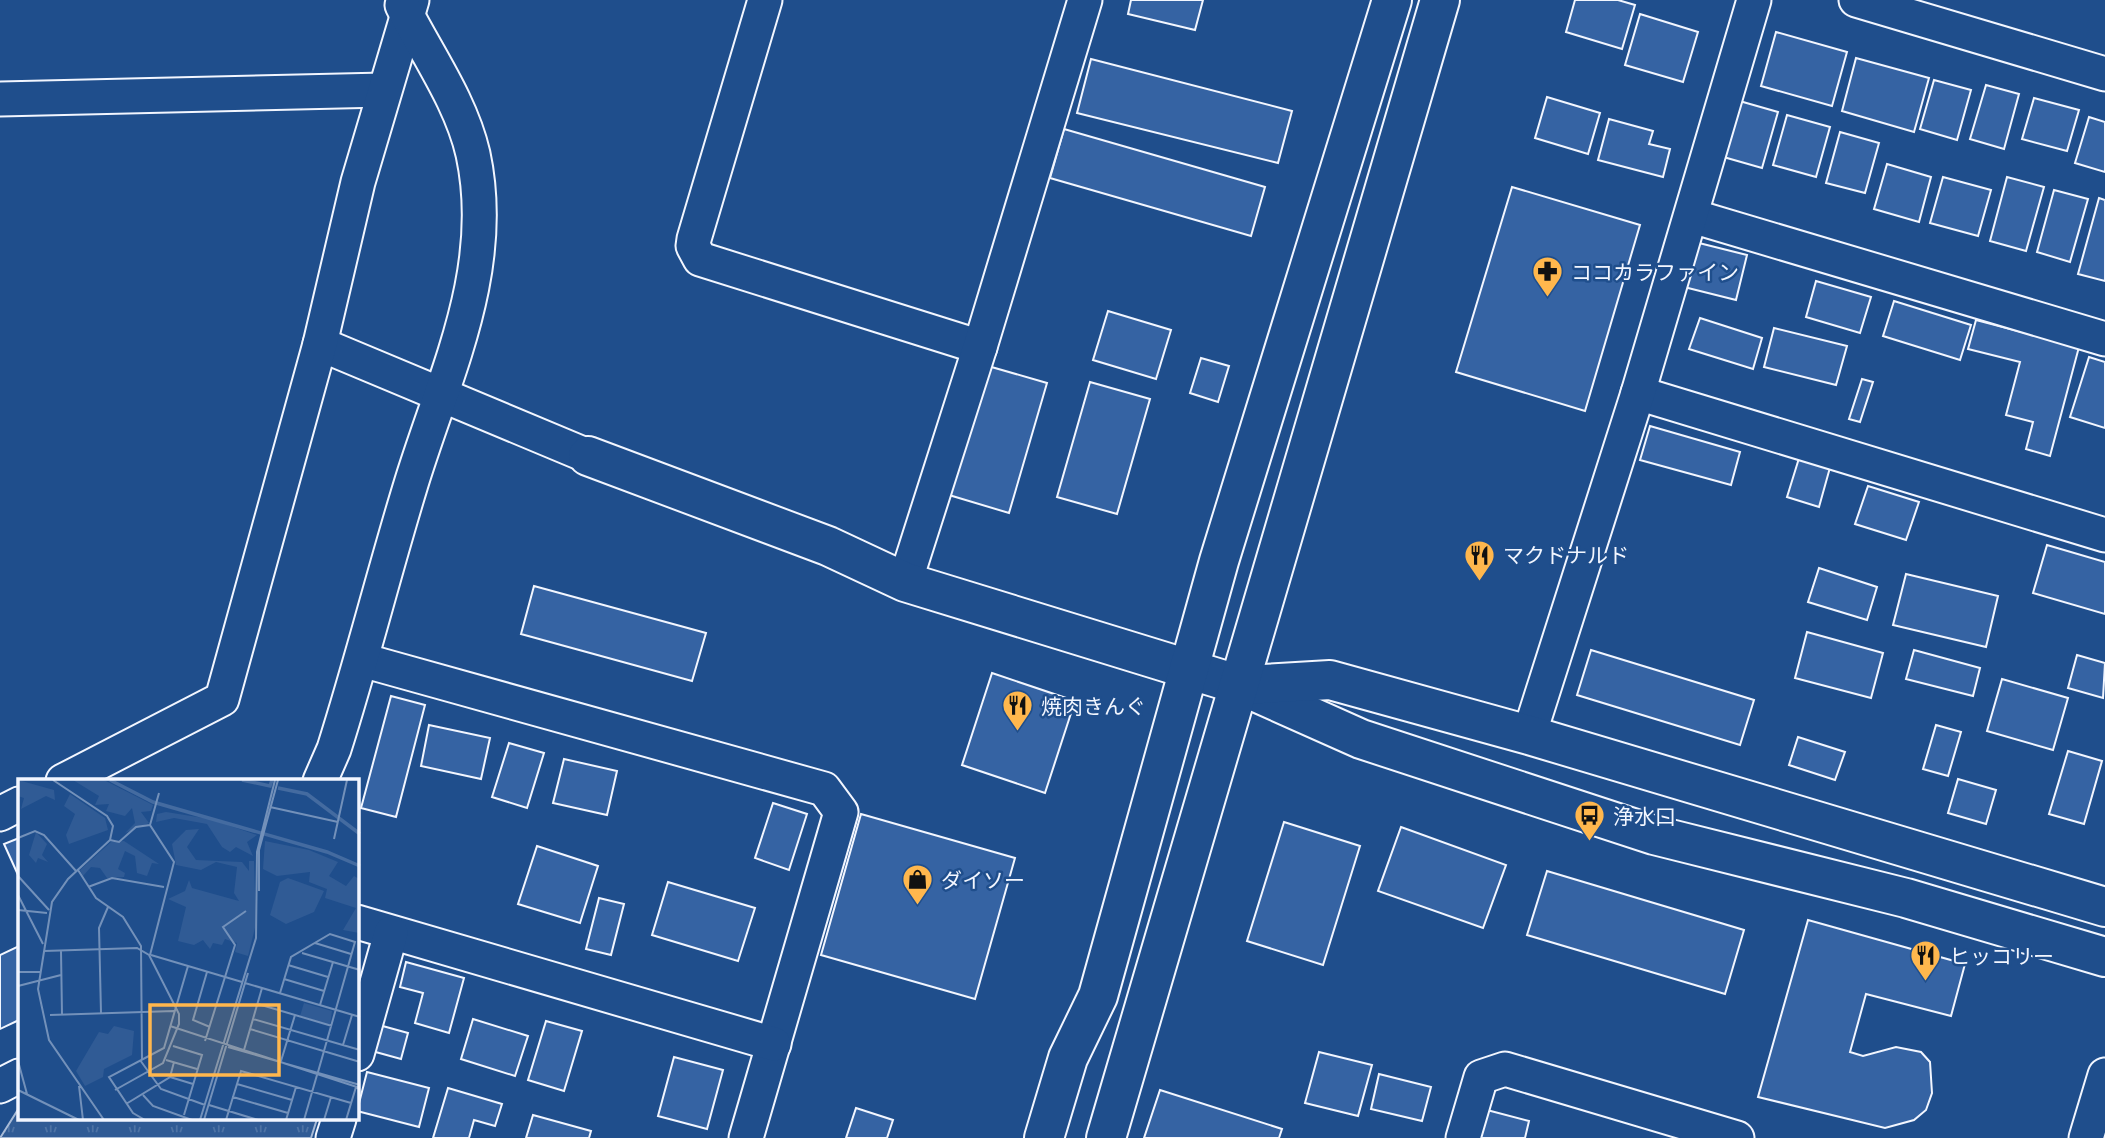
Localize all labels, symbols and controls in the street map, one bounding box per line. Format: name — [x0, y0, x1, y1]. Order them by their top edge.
pharmacy icon: ココカラファイン — [1531, 255, 1565, 299]
place label: ココカラファイン — [1571, 260, 1739, 285]
restaurant icon: マクドナルド — [1463, 538, 1497, 582]
place label: マクドナルド — [1503, 543, 1629, 568]
restaurant icon: 焼肉きんぐ — [1001, 689, 1035, 733]
place label: 焼肉きんぐ — [1041, 694, 1146, 719]
inset map — [18, 779, 359, 1120]
bus stop icon: 浄水口 — [1573, 799, 1607, 843]
place label: 浄水口 — [1613, 804, 1676, 829]
shop icon: ダイソー — [901, 863, 935, 907]
place label: ダイソー — [941, 868, 1025, 893]
restaurant icon: ヒッコリー — [1909, 939, 1943, 983]
place label: ヒッコリー — [1949, 944, 2054, 969]

